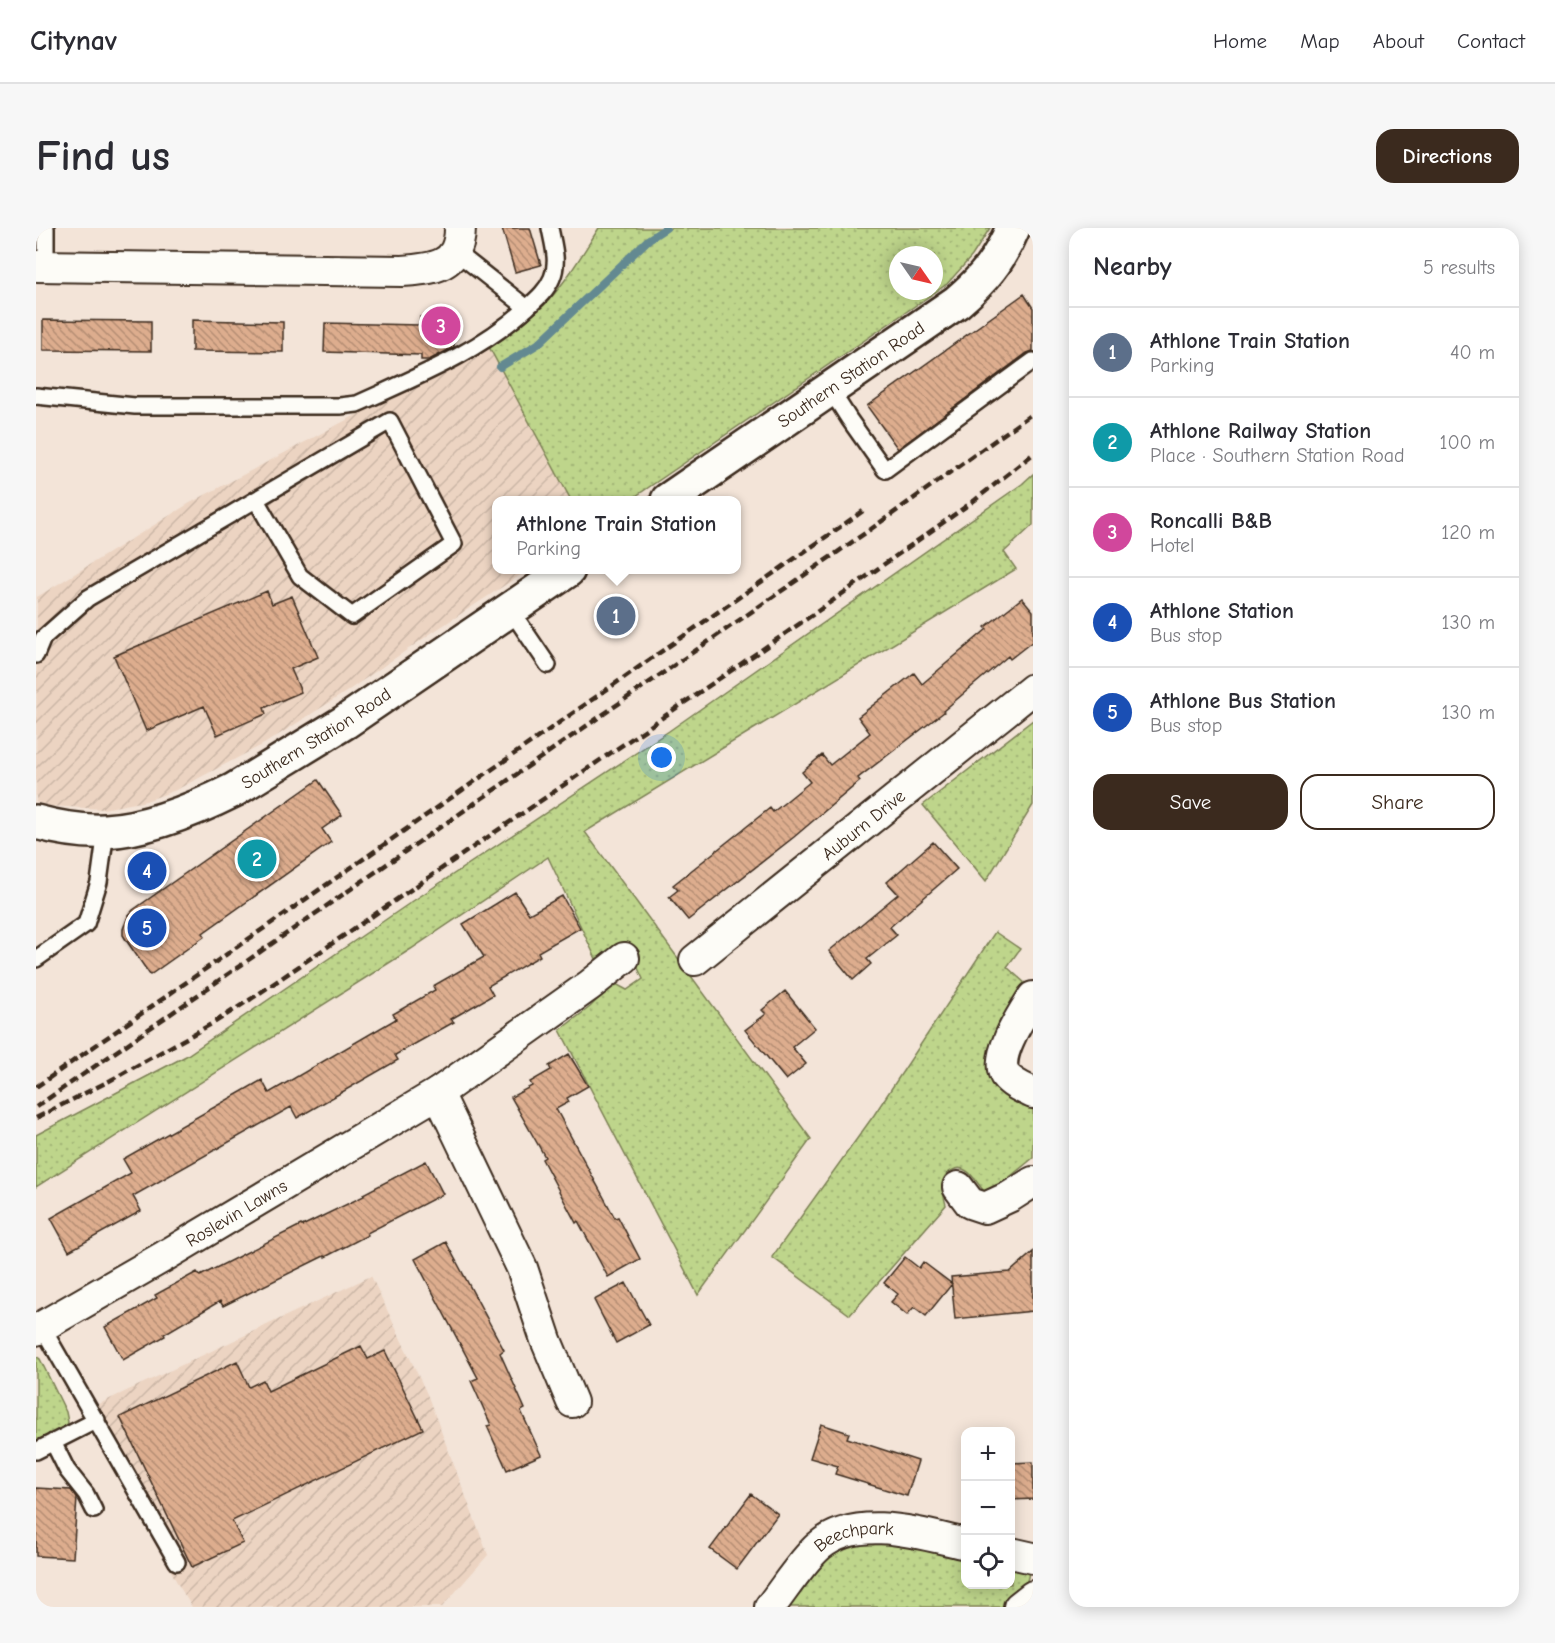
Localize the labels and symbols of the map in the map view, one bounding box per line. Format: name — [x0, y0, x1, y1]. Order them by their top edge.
north arrow — [889, 246, 943, 300]
pin: 3 — [422, 304, 460, 348]
street label: Southern Station Road — [774, 317, 929, 433]
pin: 1 — [596, 594, 636, 638]
street label: Southern Station Road — [238, 684, 395, 794]
your location — [647, 743, 676, 772]
street label: Auburn Drive — [818, 786, 910, 865]
pin: 2 — [238, 836, 276, 882]
pin: 4 — [128, 848, 166, 894]
pin: 5 — [128, 906, 166, 950]
street label: Roslevin Lawns — [182, 1175, 291, 1252]
street label: Beechpark — [810, 1518, 895, 1557]

